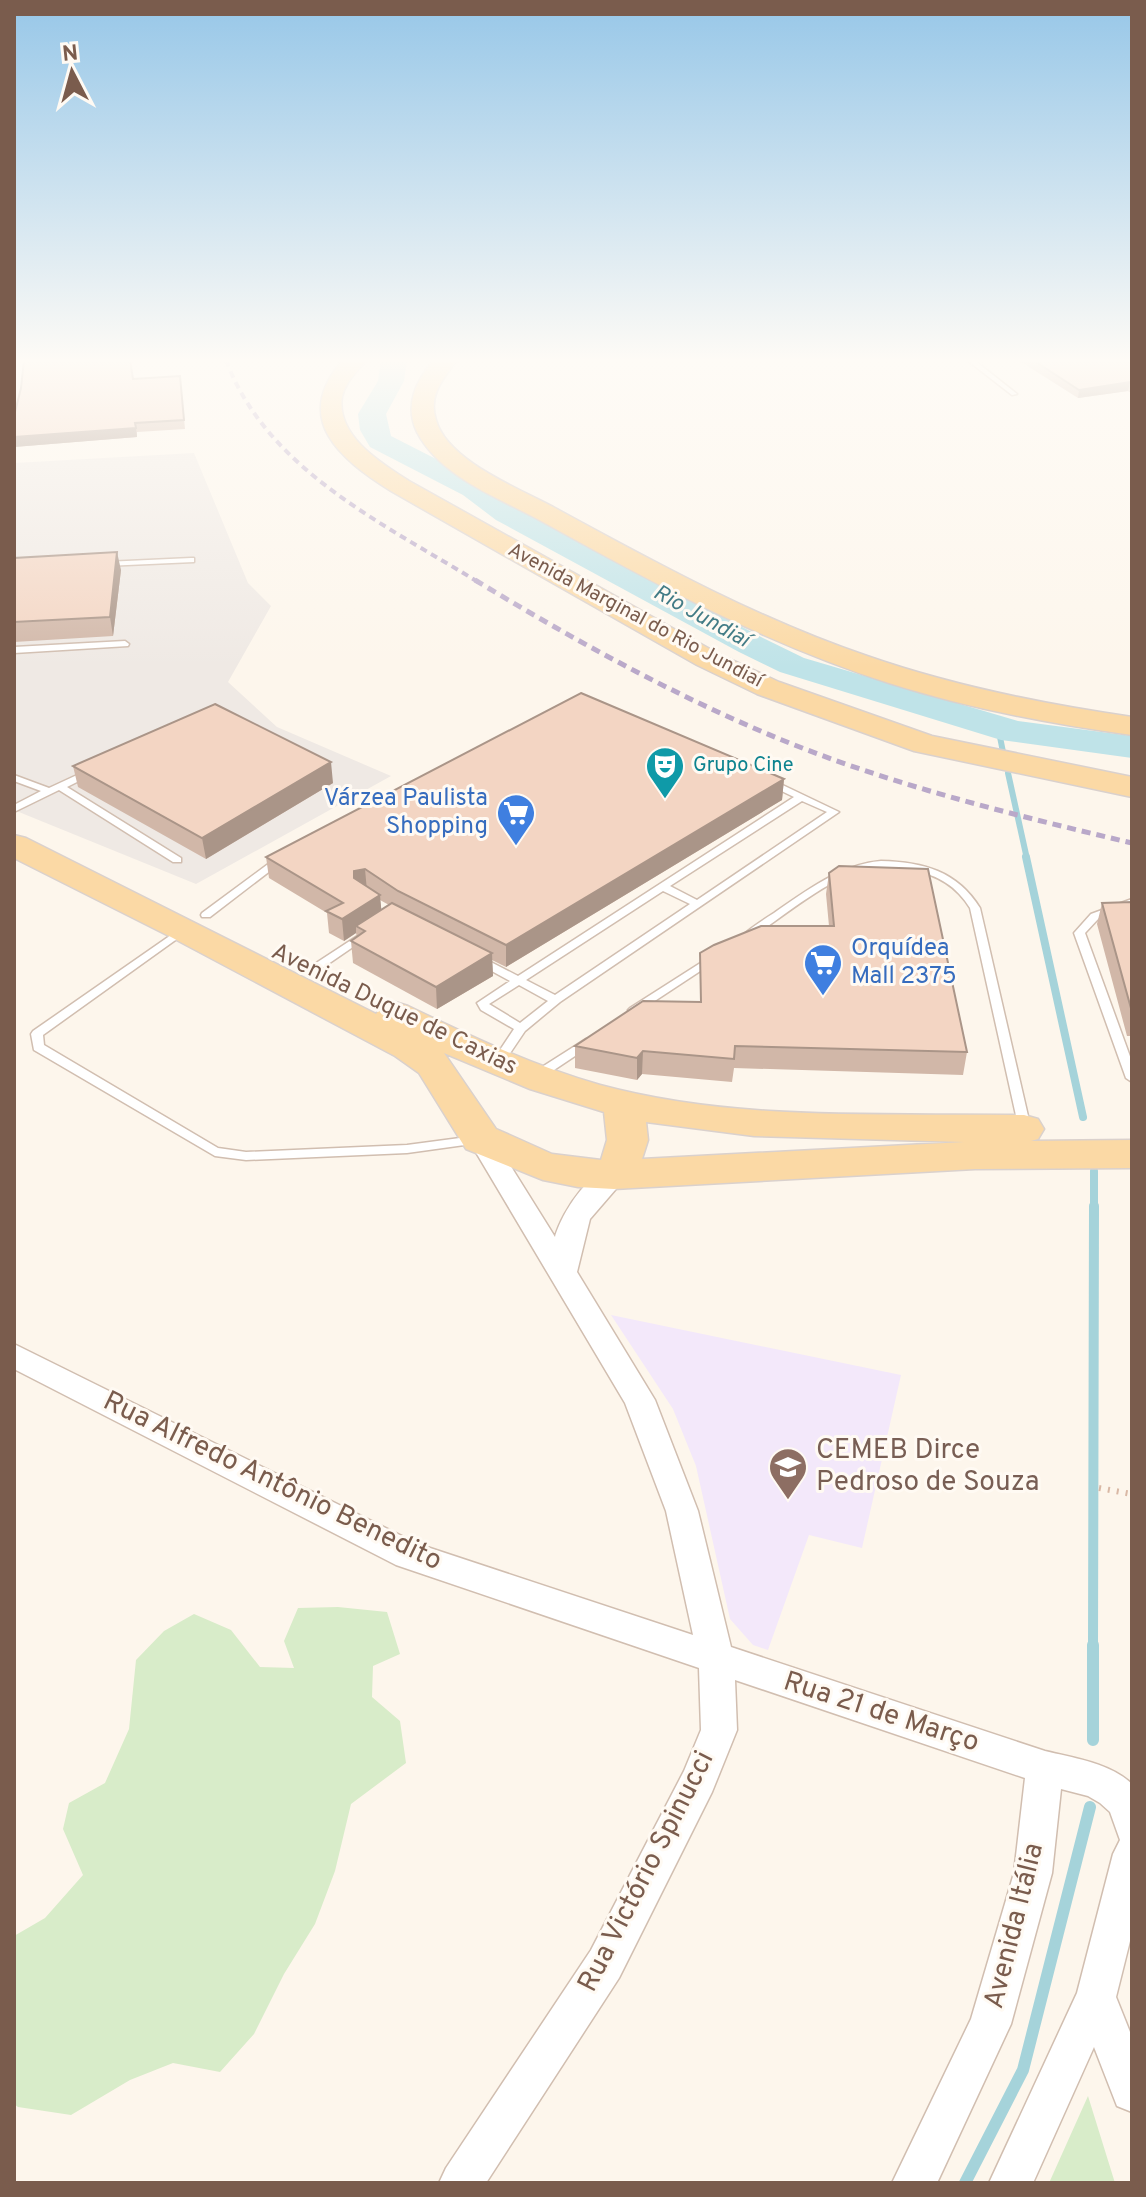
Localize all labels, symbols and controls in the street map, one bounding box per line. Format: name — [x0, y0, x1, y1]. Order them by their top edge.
north arrow — [32, 32, 112, 112]
text: N — [61, 40, 79, 69]
street label: Avenida Marginal do Rio Jundiaí — [503, 538, 767, 694]
water label: Rio Jundiaí — [648, 580, 754, 654]
theatre icon: Grupo Cine — [644, 745, 686, 800]
place label: Grupo Cine — [693, 753, 794, 779]
place label: Várzea Paulista Shopping — [324, 784, 488, 842]
supermarket icon: Várzea Paulista Shopping — [495, 792, 537, 847]
place label: Orquídea Mall 2375 — [851, 934, 957, 992]
street label: Avenida Duque de Caxias — [266, 937, 522, 1083]
supermarket icon: Orquídea Mall 2375 — [802, 942, 844, 997]
street label: Rua Alfredo Antônio Benedito — [97, 1384, 447, 1580]
place label: CEMEB Dirce Pedroso de Souza — [816, 1433, 1040, 1501]
school or university icon: CEMEB Dirce Pedroso de Souza — [767, 1446, 809, 1501]
street label: Rua 21 de Março — [779, 1664, 983, 1762]
street label: Rua Victório Spinucci — [571, 1745, 723, 1999]
street label: Avenida Itália — [977, 1839, 1053, 2013]

